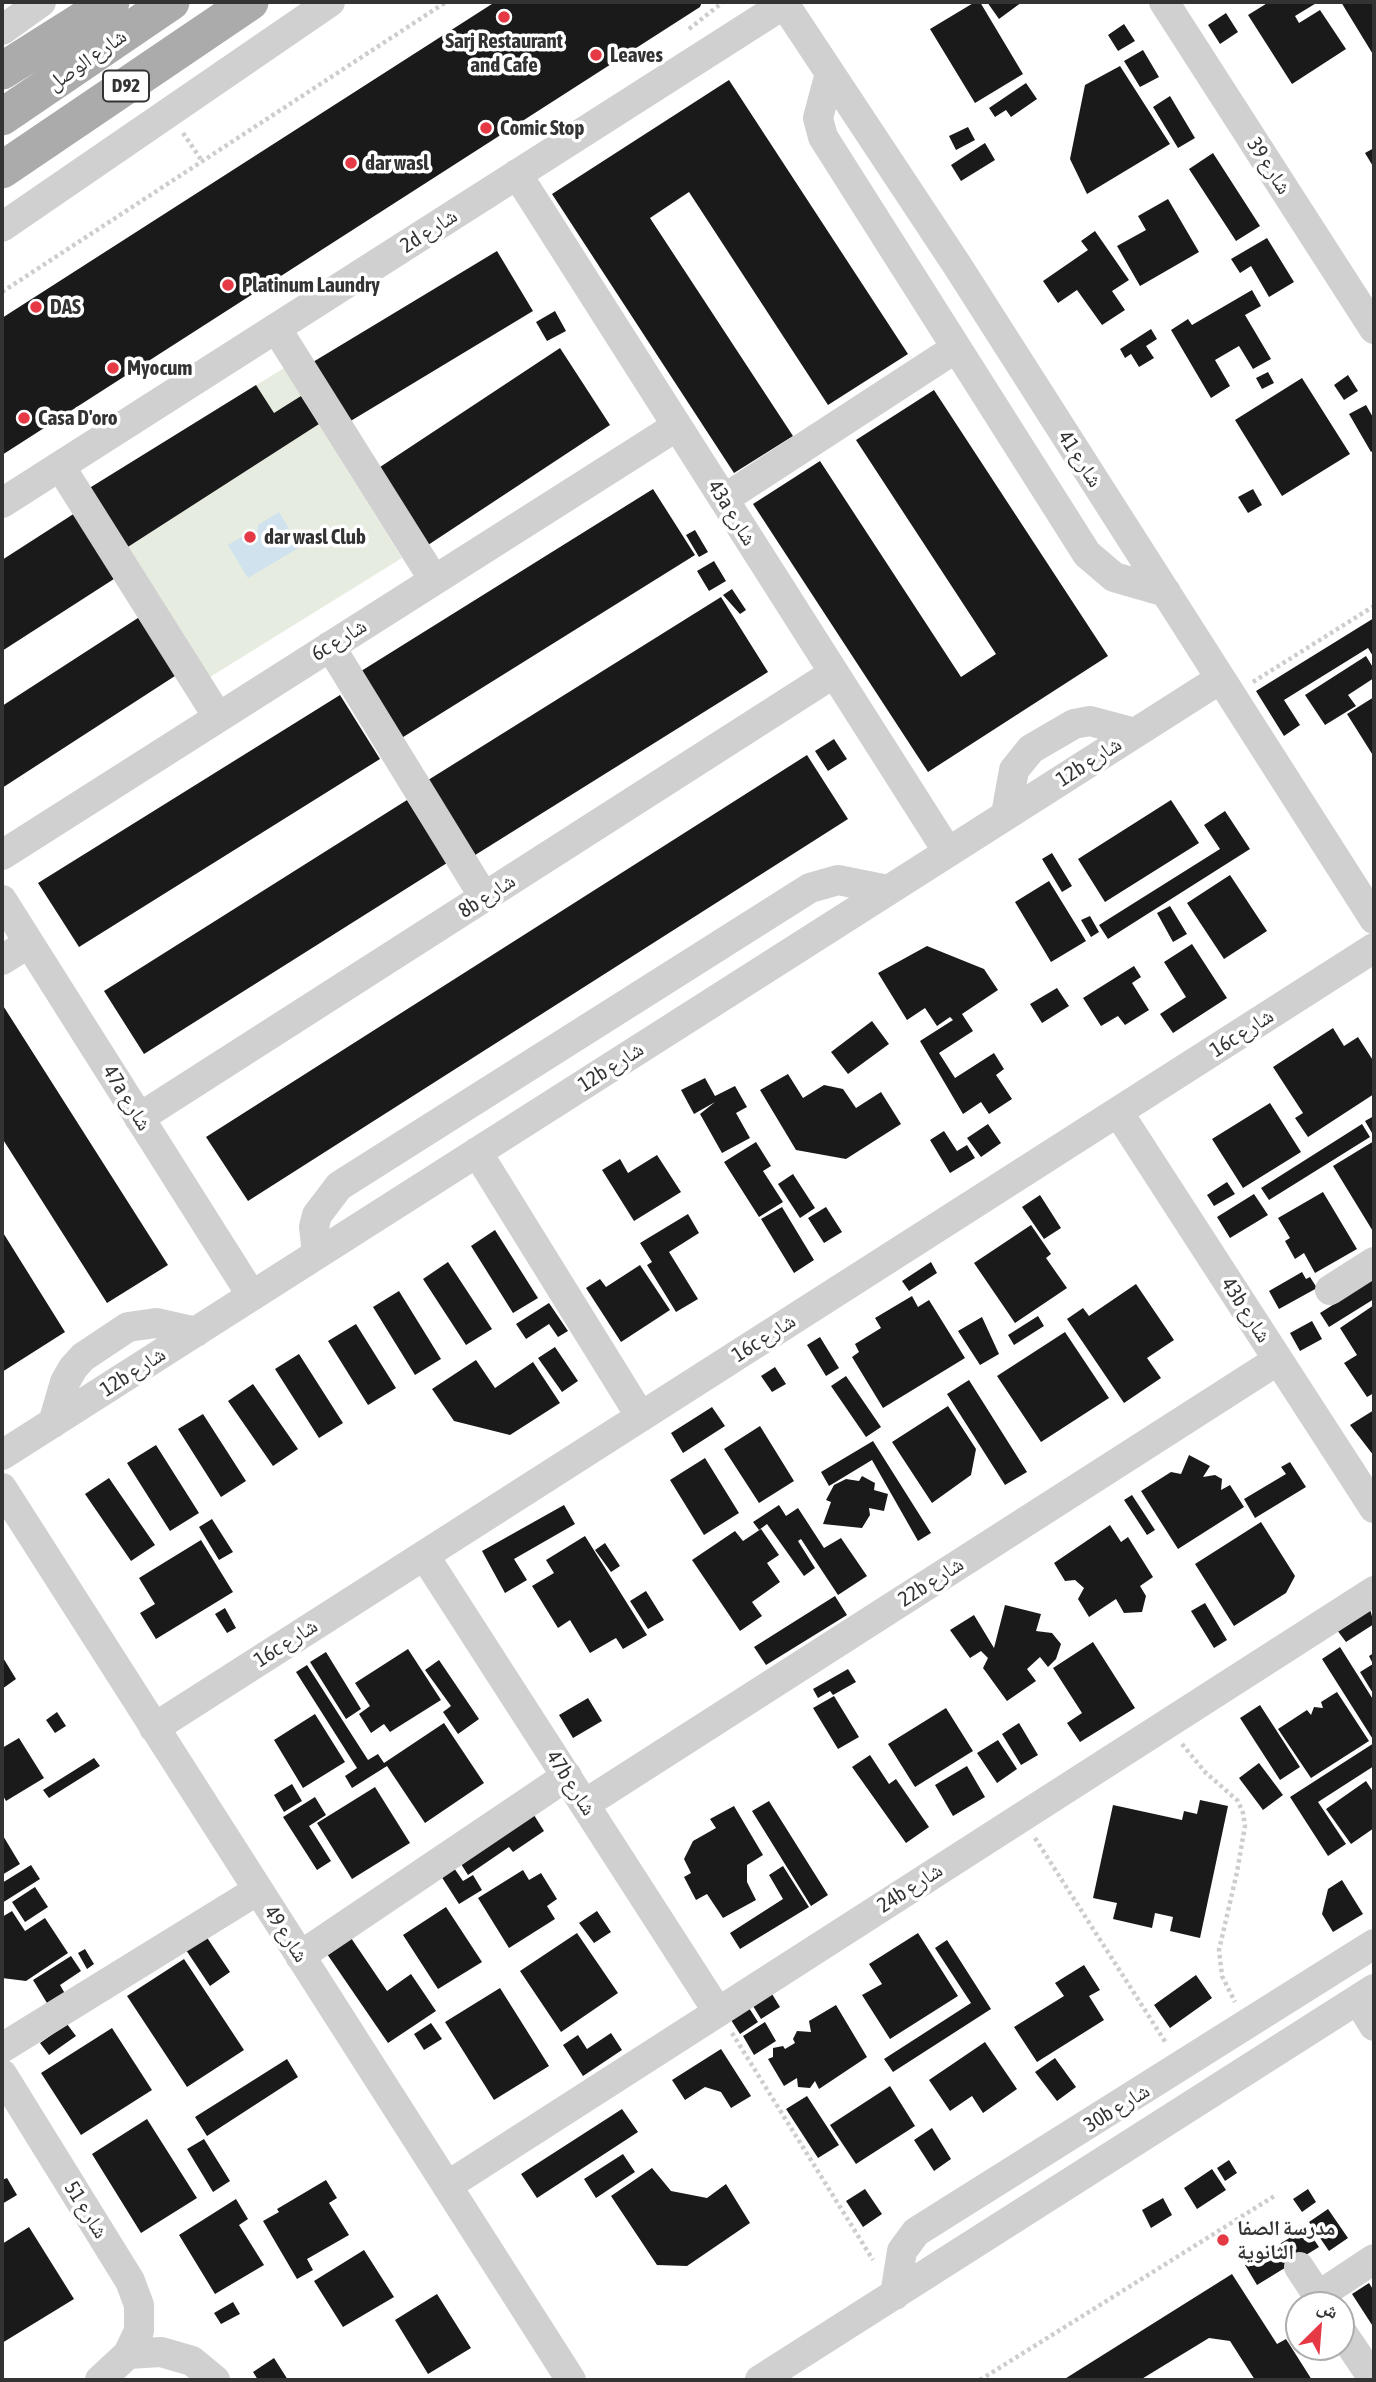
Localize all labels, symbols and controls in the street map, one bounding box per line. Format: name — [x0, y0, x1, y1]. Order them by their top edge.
marker: Sarj Restaurant and Cafe — [496, 9, 512, 25]
street label: شارع الوصل — [43, 24, 131, 96]
place label: Sarj Restaurant and Cafe — [445, 28, 563, 78]
place label: Leaves — [610, 42, 663, 68]
marker: Leaves — [588, 47, 604, 63]
road number: D92 — [103, 71, 149, 102]
place label: Comic Stop — [500, 115, 584, 141]
marker: Comic Stop — [478, 120, 494, 136]
street label: شارع 39 — [1241, 133, 1297, 199]
place label: dar wasl — [365, 150, 429, 176]
marker: dar wasl — [343, 155, 359, 171]
street label: 2d شارع — [396, 203, 462, 259]
place label: Platinum Laundry — [242, 272, 380, 298]
marker: Platinum Laundry — [220, 277, 236, 293]
place label: DAS — [50, 294, 81, 320]
marker: DAS — [28, 299, 44, 315]
place label: Myocum — [127, 355, 192, 381]
marker: Myocum — [105, 360, 121, 376]
place label: Casa D'oro — [38, 405, 118, 431]
marker: Casa D'oro — [16, 410, 32, 426]
street label: شارع 41 — [1052, 426, 1108, 492]
street label: 43a شارع — [702, 476, 762, 550]
place label: dar wasl Club — [264, 524, 366, 550]
marker: dar wasl Club — [242, 529, 258, 545]
street label: 6c شارع — [307, 613, 371, 667]
street label: 12b شارع — [1052, 732, 1126, 792]
street label: 8b شارع — [454, 868, 520, 924]
street label: 16c شارع — [1206, 1003, 1278, 1063]
street label: 12b شارع — [574, 1037, 648, 1097]
street label: 47a شارع — [97, 1061, 157, 1135]
street label: 43b شارع — [1216, 1273, 1276, 1347]
street label: 16c شارع — [728, 1308, 800, 1368]
street label: 12b شارع — [96, 1342, 170, 1402]
street label: 22b شارع — [894, 1552, 968, 1612]
street label: 16c شارع — [250, 1613, 322, 1673]
street label: 47b شارع — [541, 1746, 601, 1820]
street label: 24b شارع — [873, 1858, 947, 1918]
street label: شارع 49 — [258, 1901, 314, 1967]
street label: 30b شارع — [1080, 2078, 1154, 2138]
street label: شارع 51 — [59, 2177, 113, 2243]
place label: مدرسة الصفا الثانوية — [1237, 2215, 1335, 2265]
marker: مدرسة الصفا الثانوية — [1215, 2232, 1231, 2248]
north arrow — [1285, 2291, 1355, 2361]
text: ش — [1314, 2295, 1342, 2323]

